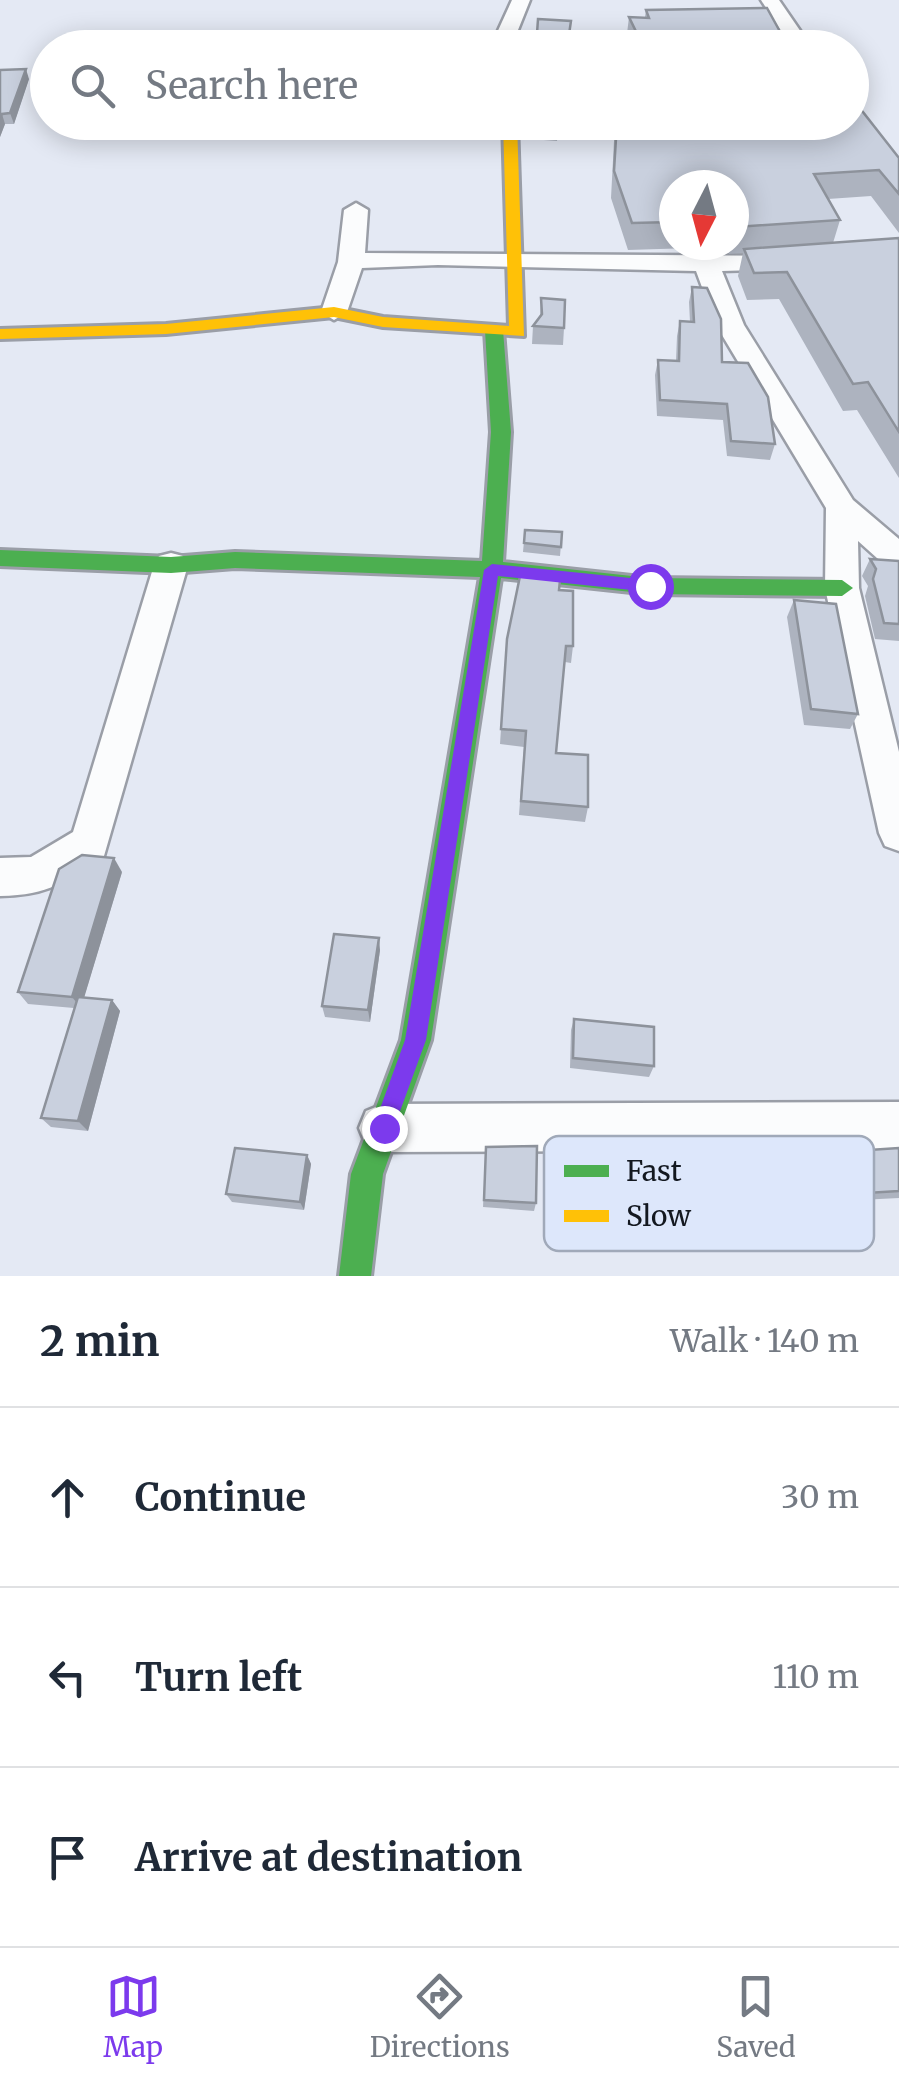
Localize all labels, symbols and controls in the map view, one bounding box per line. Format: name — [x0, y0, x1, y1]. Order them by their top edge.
search box — [30, 30, 869, 140]
icon: search — [65, 58, 120, 113]
text: Search here — [145, 62, 358, 109]
north arrow — [659, 170, 749, 260]
route start — [628, 564, 674, 610]
route end — [362, 1106, 408, 1152]
legend — [544, 1136, 874, 1251]
text: Fast — [626, 1153, 682, 1189]
text: Slow — [626, 1198, 691, 1234]
text: 2 min — [40, 1315, 160, 1367]
text: Walk · 140 m — [670, 1321, 859, 1361]
icon: ahead — [40, 1470, 95, 1525]
text: Continue — [135, 1474, 306, 1521]
text: 30 m — [781, 1477, 859, 1517]
icon: left — [40, 1650, 95, 1705]
text: Turn left — [135, 1654, 302, 1701]
text: 110 m — [772, 1657, 859, 1697]
icon: arrive — [40, 1830, 95, 1885]
text: Arrive at destination — [135, 1834, 522, 1881]
tab: Map — [103, 1969, 163, 2065]
tab: Directions — [370, 1969, 510, 2065]
tab: Saved — [716, 1969, 796, 2065]

